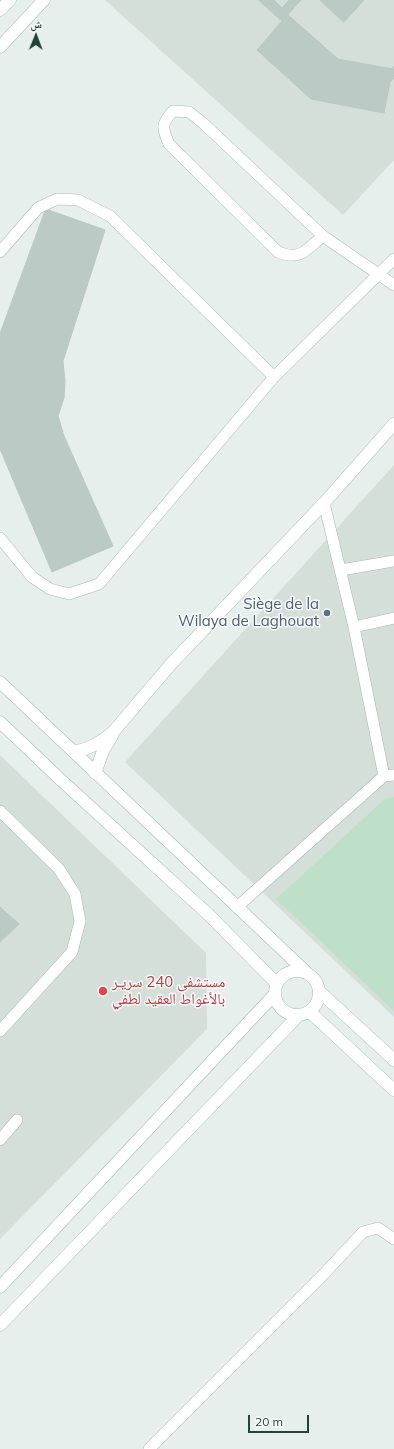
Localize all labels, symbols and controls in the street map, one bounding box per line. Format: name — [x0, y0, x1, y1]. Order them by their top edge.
north arrow — [16, 16, 56, 56]
text: ش — [30, 17, 42, 31]
place label: Siège de la Wilaya de Laghouat — [178, 595, 319, 630]
marker: Siège de la Wilaya de Laghouat — [322, 608, 332, 618]
place label: مستشفى 240 سريـر بالأغواط العقيد لطفي — [112, 973, 225, 1008]
marker: مستشفى 240 سريـر بالأغواط العقيد لطفي — [97, 985, 109, 997]
scale bar — [250, 1407, 311, 1433]
text: 20 m — [255, 1414, 283, 1429]

